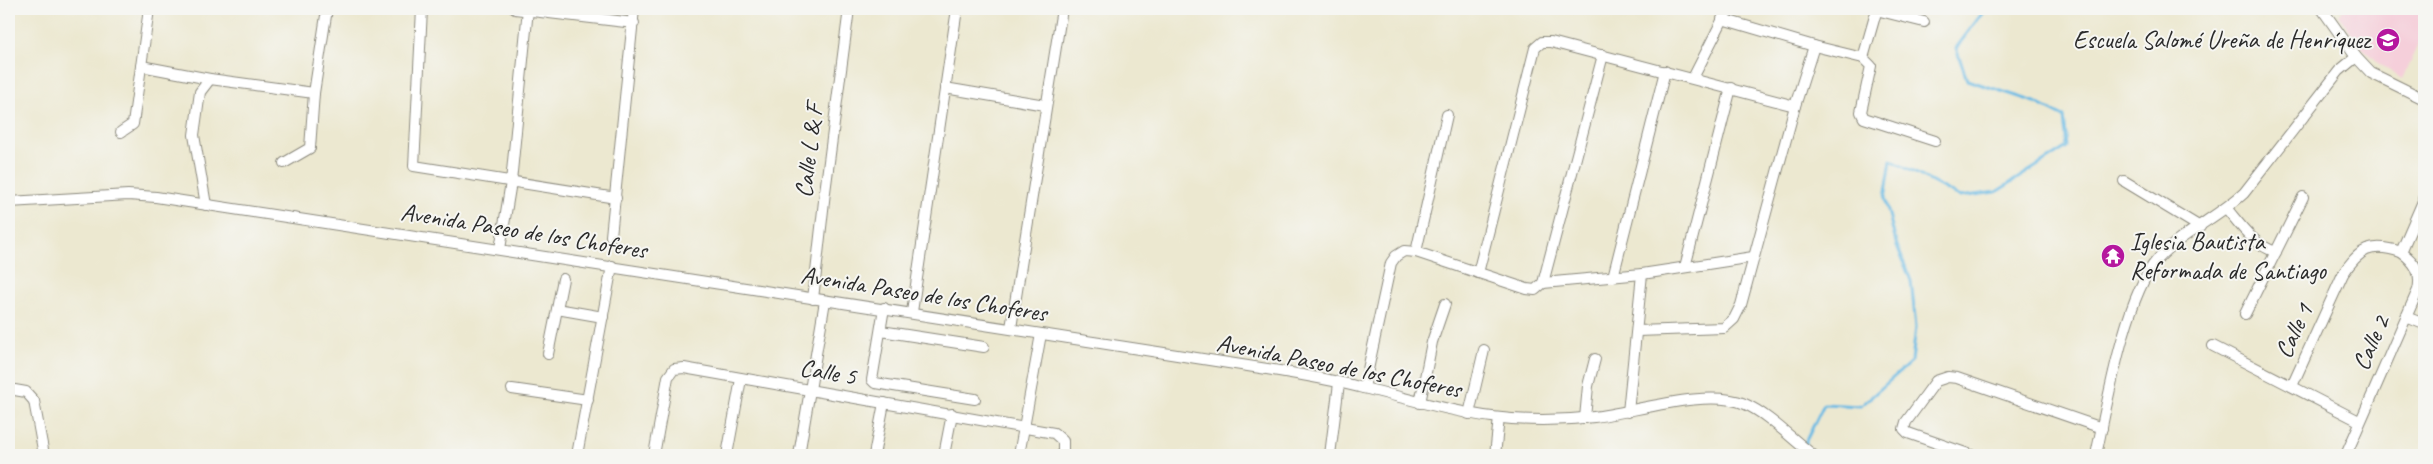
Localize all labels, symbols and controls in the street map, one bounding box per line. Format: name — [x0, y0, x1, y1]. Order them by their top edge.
place label: Escuela Salomé Ureña de Henríquez — [2073, 24, 2372, 56]
school or university icon: Escuela Salomé Ureña de Henríquez — [2375, 27, 2401, 53]
street label: Calle L & F — [787, 97, 831, 199]
street label: Avenida Paseo de los Choferes — [399, 196, 652, 267]
place label: Iglesia Bautista Reformada de Santiago — [2130, 226, 2327, 287]
temple icon: Iglesia Bautista Reformada de Santiago — [2100, 243, 2126, 269]
street label: Avenida Paseo de los Choferes — [799, 259, 1052, 330]
street label: Calle 1 — [2268, 297, 2321, 363]
street label: Calle 2 — [2345, 309, 2398, 375]
street label: Avenida Paseo de los Choferes — [1214, 327, 1466, 406]
street label: Calle 5 — [797, 351, 860, 393]

